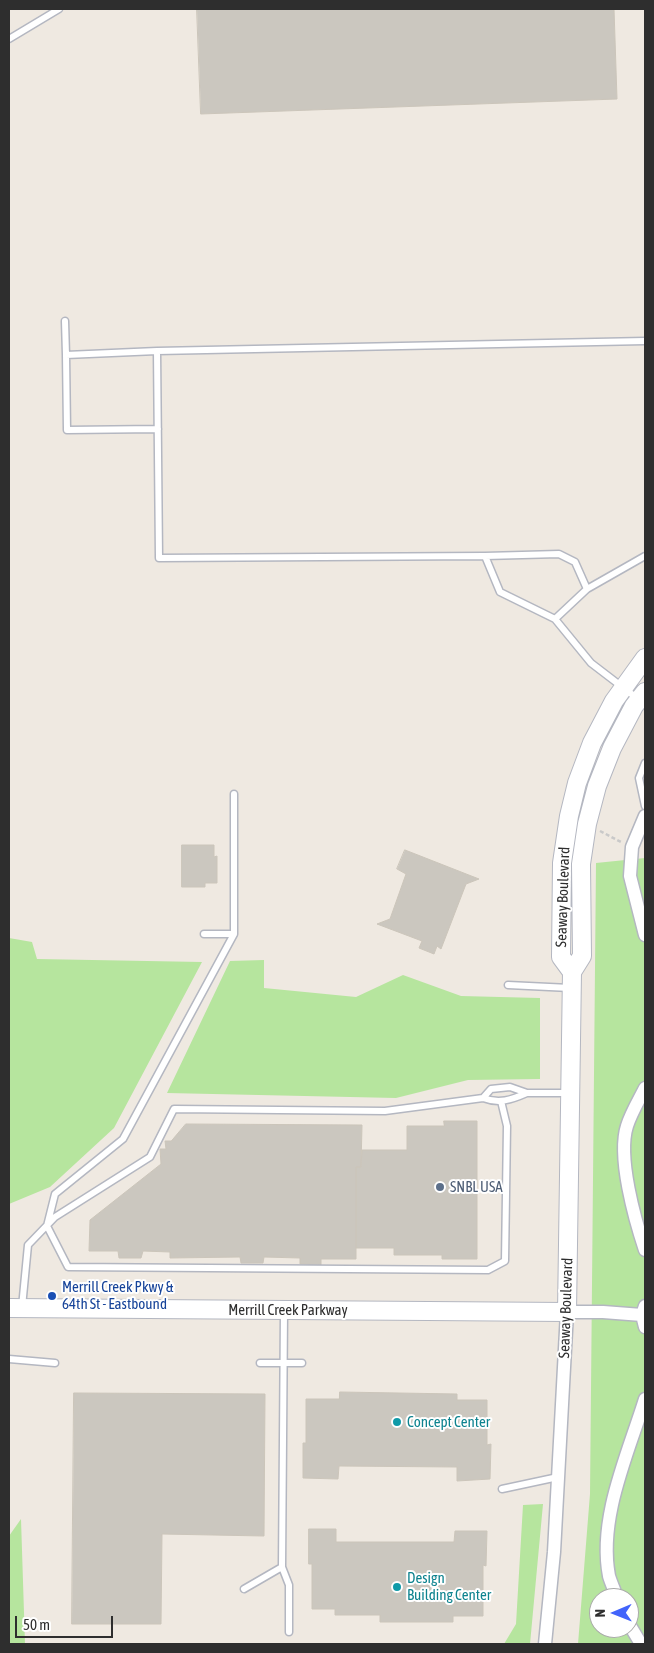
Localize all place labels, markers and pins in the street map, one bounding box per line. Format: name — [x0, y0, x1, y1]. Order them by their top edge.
place label: SNBL USA — [450, 1178, 503, 1196]
marker: SNBL USA — [434, 1181, 446, 1193]
place label: Merrill Creek Pkwy & 64th St - Eastbound — [62, 1278, 173, 1313]
marker: Merrill Creek Pkwy & 64th St - Eastbound — [46, 1290, 58, 1302]
place label: Concept Center — [407, 1413, 490, 1431]
marker: Concept Center — [391, 1416, 403, 1428]
place label: Design Building Center — [407, 1569, 491, 1604]
marker: Design Building Center — [391, 1581, 403, 1593]

